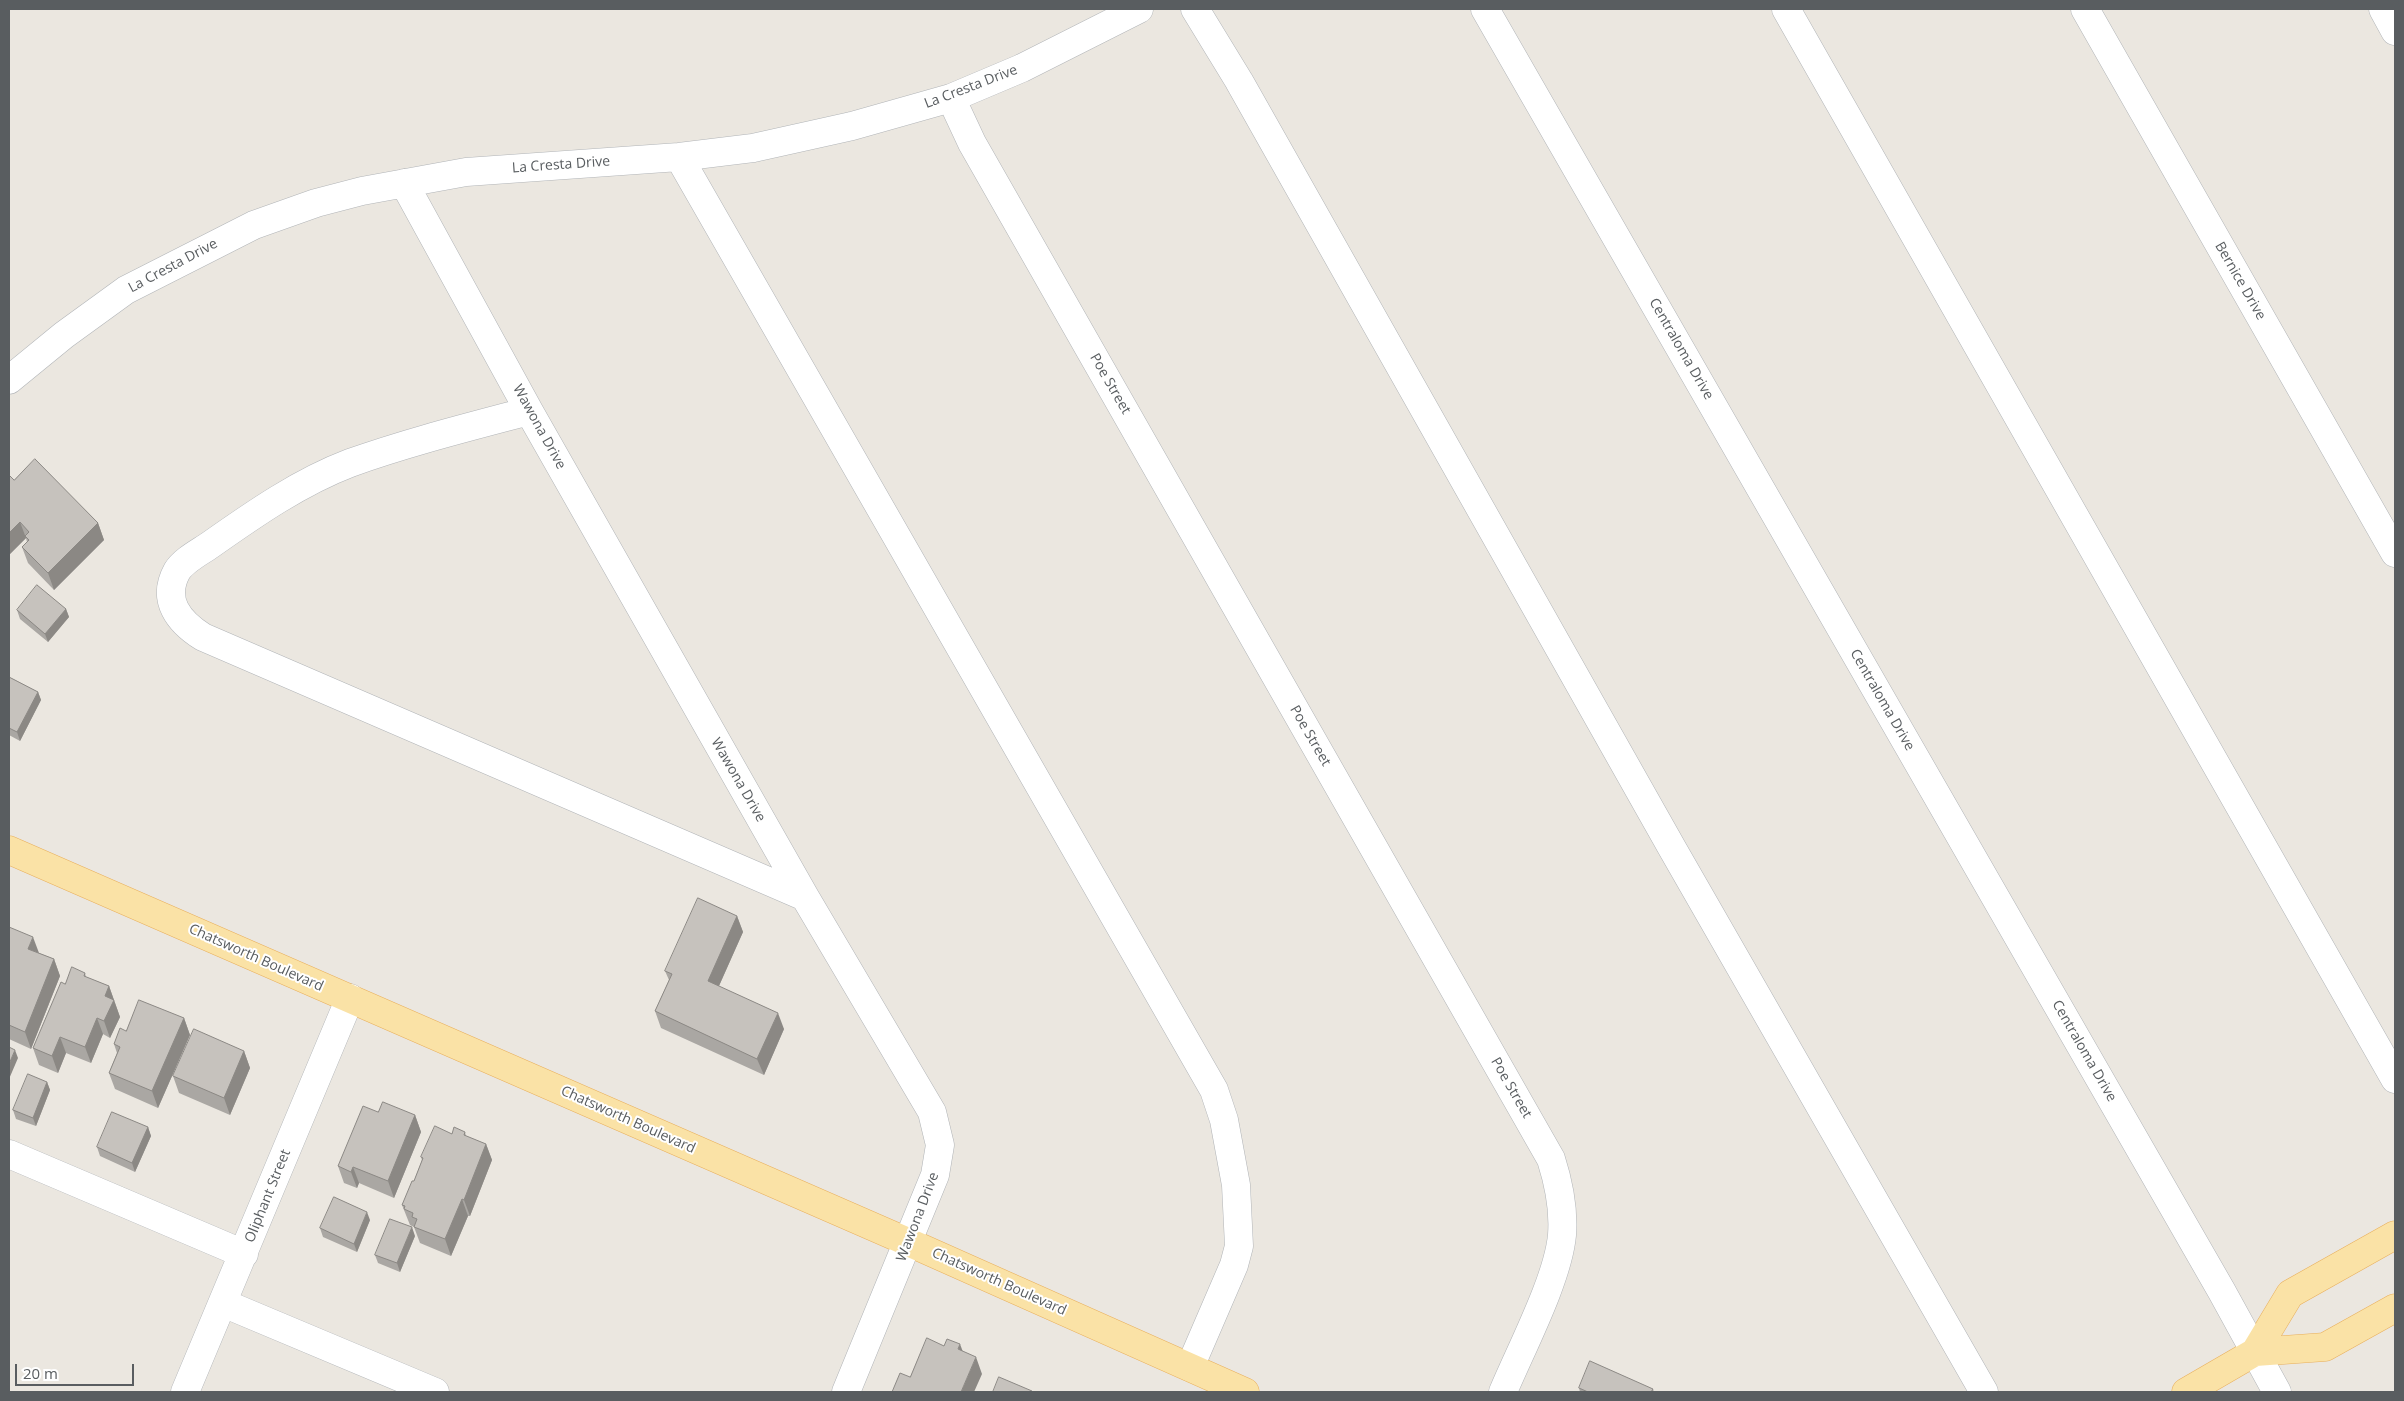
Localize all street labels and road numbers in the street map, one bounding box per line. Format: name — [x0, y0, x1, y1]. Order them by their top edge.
street label: La Cresta Drive — [922, 62, 1020, 112]
street label: La Cresta Drive — [511, 153, 611, 177]
street label: La Cresta Drive — [126, 235, 220, 297]
street label: Bernice Drive — [2211, 239, 2269, 323]
street label: Centraloma Drive — [1645, 295, 1717, 403]
street label: Poe Street — [1086, 351, 1134, 417]
street label: Wawona Drive — [509, 382, 569, 472]
street label: Centraloma Drive — [1846, 646, 1918, 754]
street label: Poe Street — [1286, 703, 1334, 769]
street label: Wawona Drive — [707, 735, 769, 825]
street label: Chatsworth Boulevard — [186, 921, 326, 995]
street label: Centraloma Drive — [2048, 997, 2120, 1105]
street label: Poe Street — [1487, 1055, 1535, 1121]
street label: Chatsworth Boulevard — [558, 1083, 698, 1157]
street label: Oliphant Street — [242, 1147, 294, 1245]
street label: Wawona Drive — [893, 1170, 943, 1264]
street label: Chatsworth Boulevard — [929, 1245, 1069, 1319]

